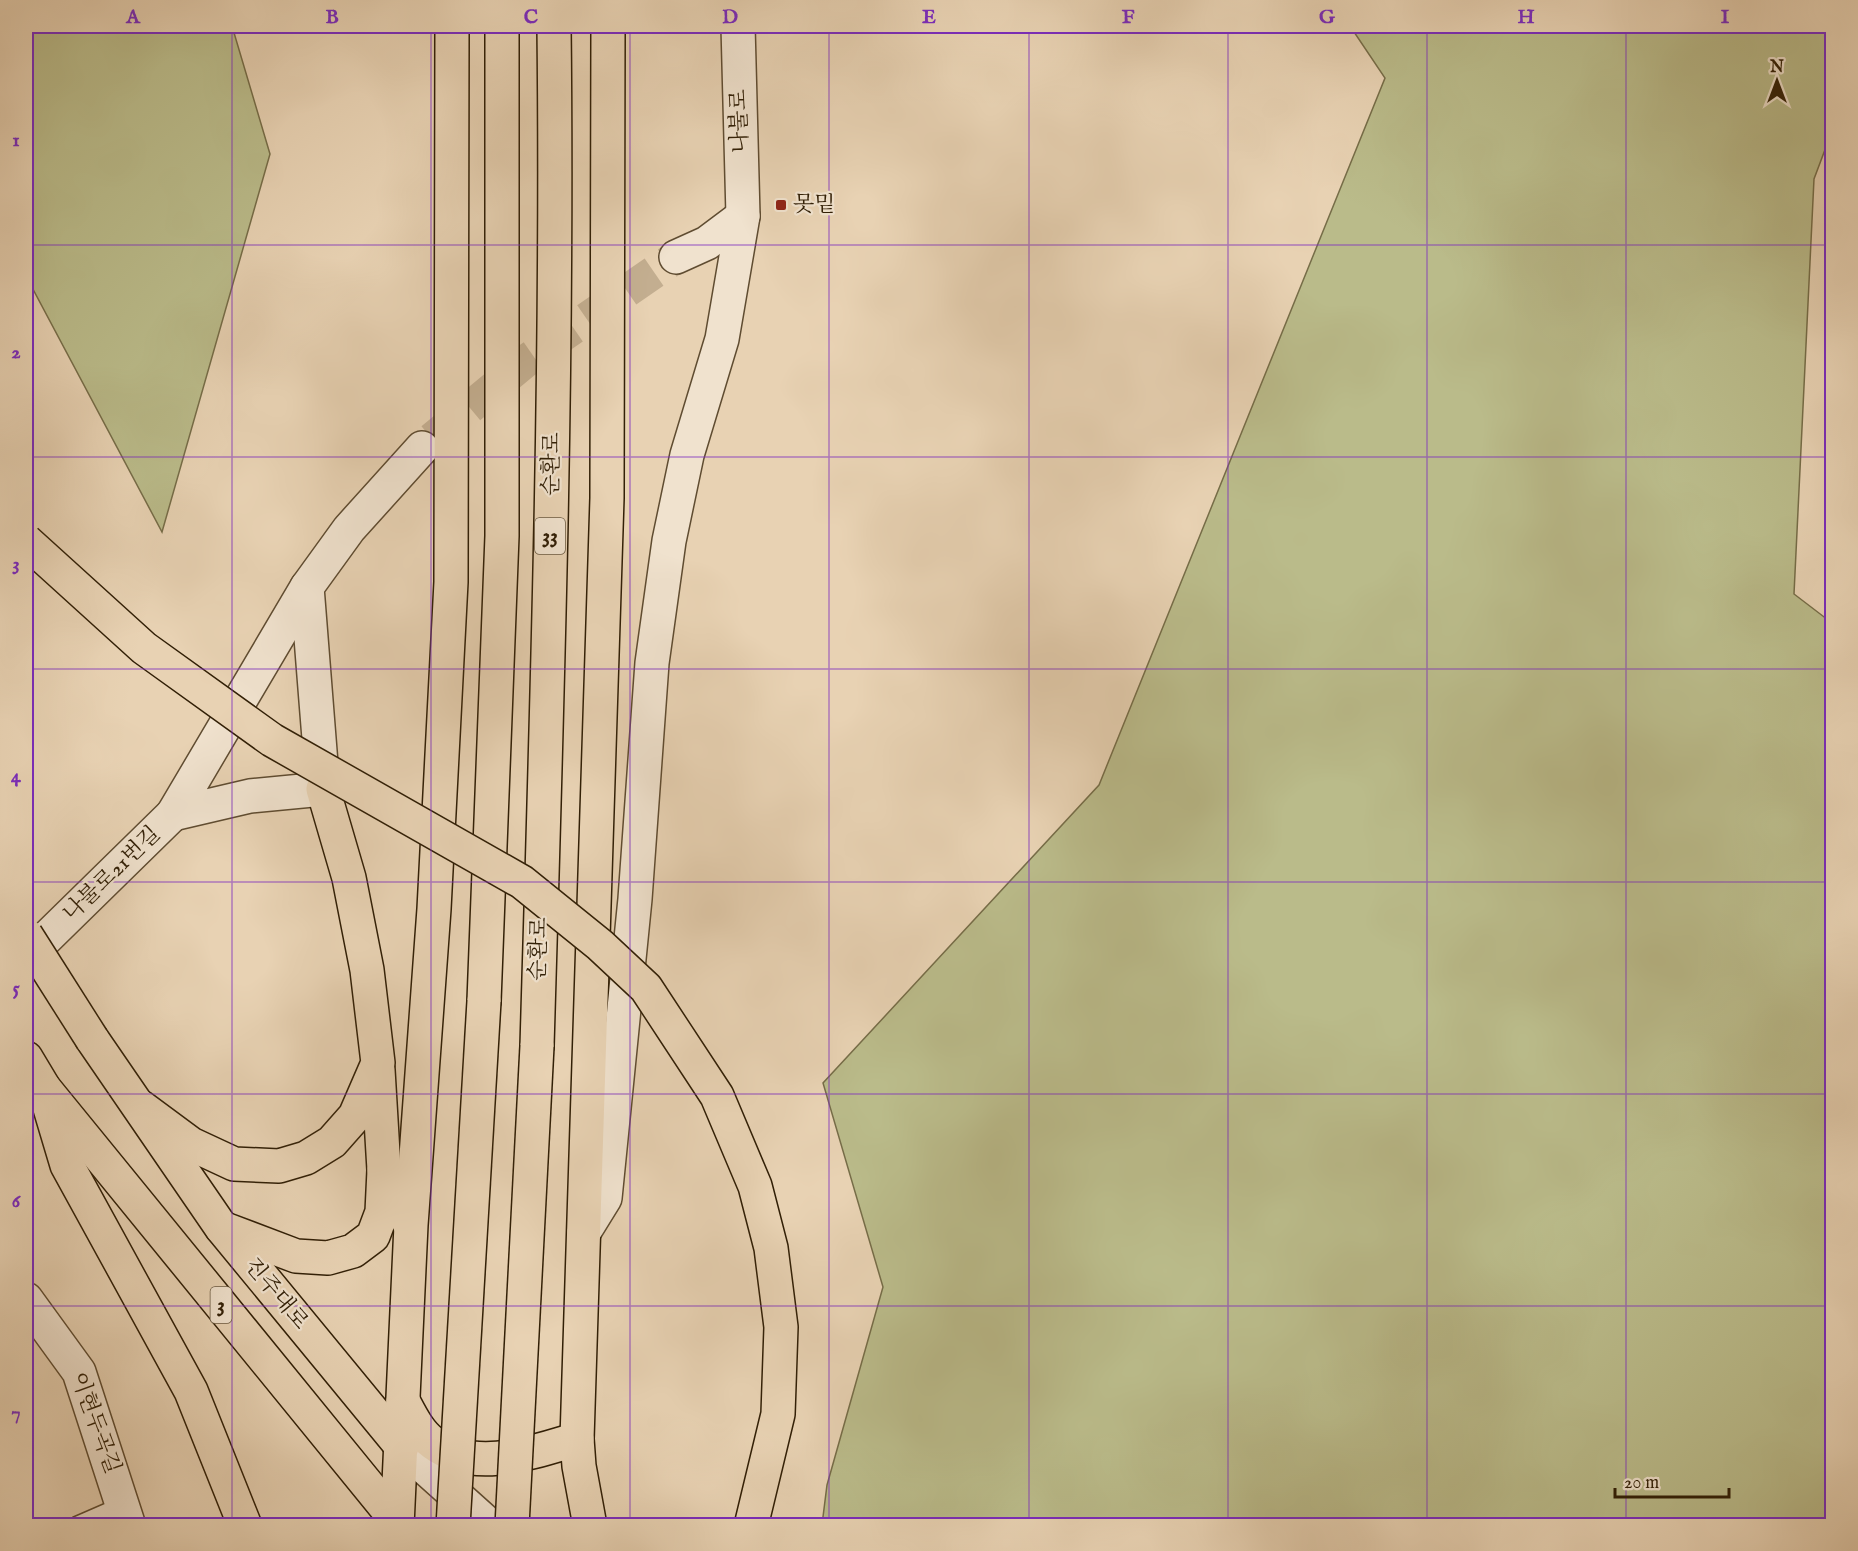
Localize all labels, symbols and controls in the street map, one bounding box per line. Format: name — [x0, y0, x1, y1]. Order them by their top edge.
text: A — [125, 5, 141, 30]
text: B — [325, 5, 339, 30]
text: C — [524, 5, 538, 30]
text: D — [722, 5, 738, 30]
text: E — [922, 5, 936, 30]
text: F — [1122, 5, 1135, 30]
text: G — [1319, 5, 1336, 30]
text: H — [1517, 5, 1535, 30]
text: I — [1721, 5, 1730, 30]
north arrow — [1747, 51, 1807, 111]
text: N — [1769, 58, 1784, 78]
street label: 나불로 — [725, 89, 755, 153]
text: 1 — [12, 128, 20, 153]
place label: 못밑 — [793, 191, 836, 219]
marker: 못밑 — [774, 198, 788, 212]
text: 2 — [11, 340, 21, 365]
street label: 순환로 — [537, 432, 567, 496]
road number: 33 — [535, 518, 565, 554]
text: 3 — [12, 552, 20, 577]
text: 4 — [11, 764, 22, 789]
street label: 나불로21번길 — [57, 821, 167, 927]
street label: 순환로 — [524, 917, 554, 981]
text: 5 — [12, 976, 20, 1001]
text: 6 — [12, 1189, 22, 1214]
street label: 진주대로 — [238, 1252, 314, 1336]
road number: 3 — [210, 1287, 232, 1323]
street label: 이현두곡길 — [64, 1368, 126, 1478]
text: 7 — [11, 1401, 21, 1426]
scale bar — [1615, 1461, 1729, 1499]
text: 20 m — [1624, 1472, 1659, 1495]

